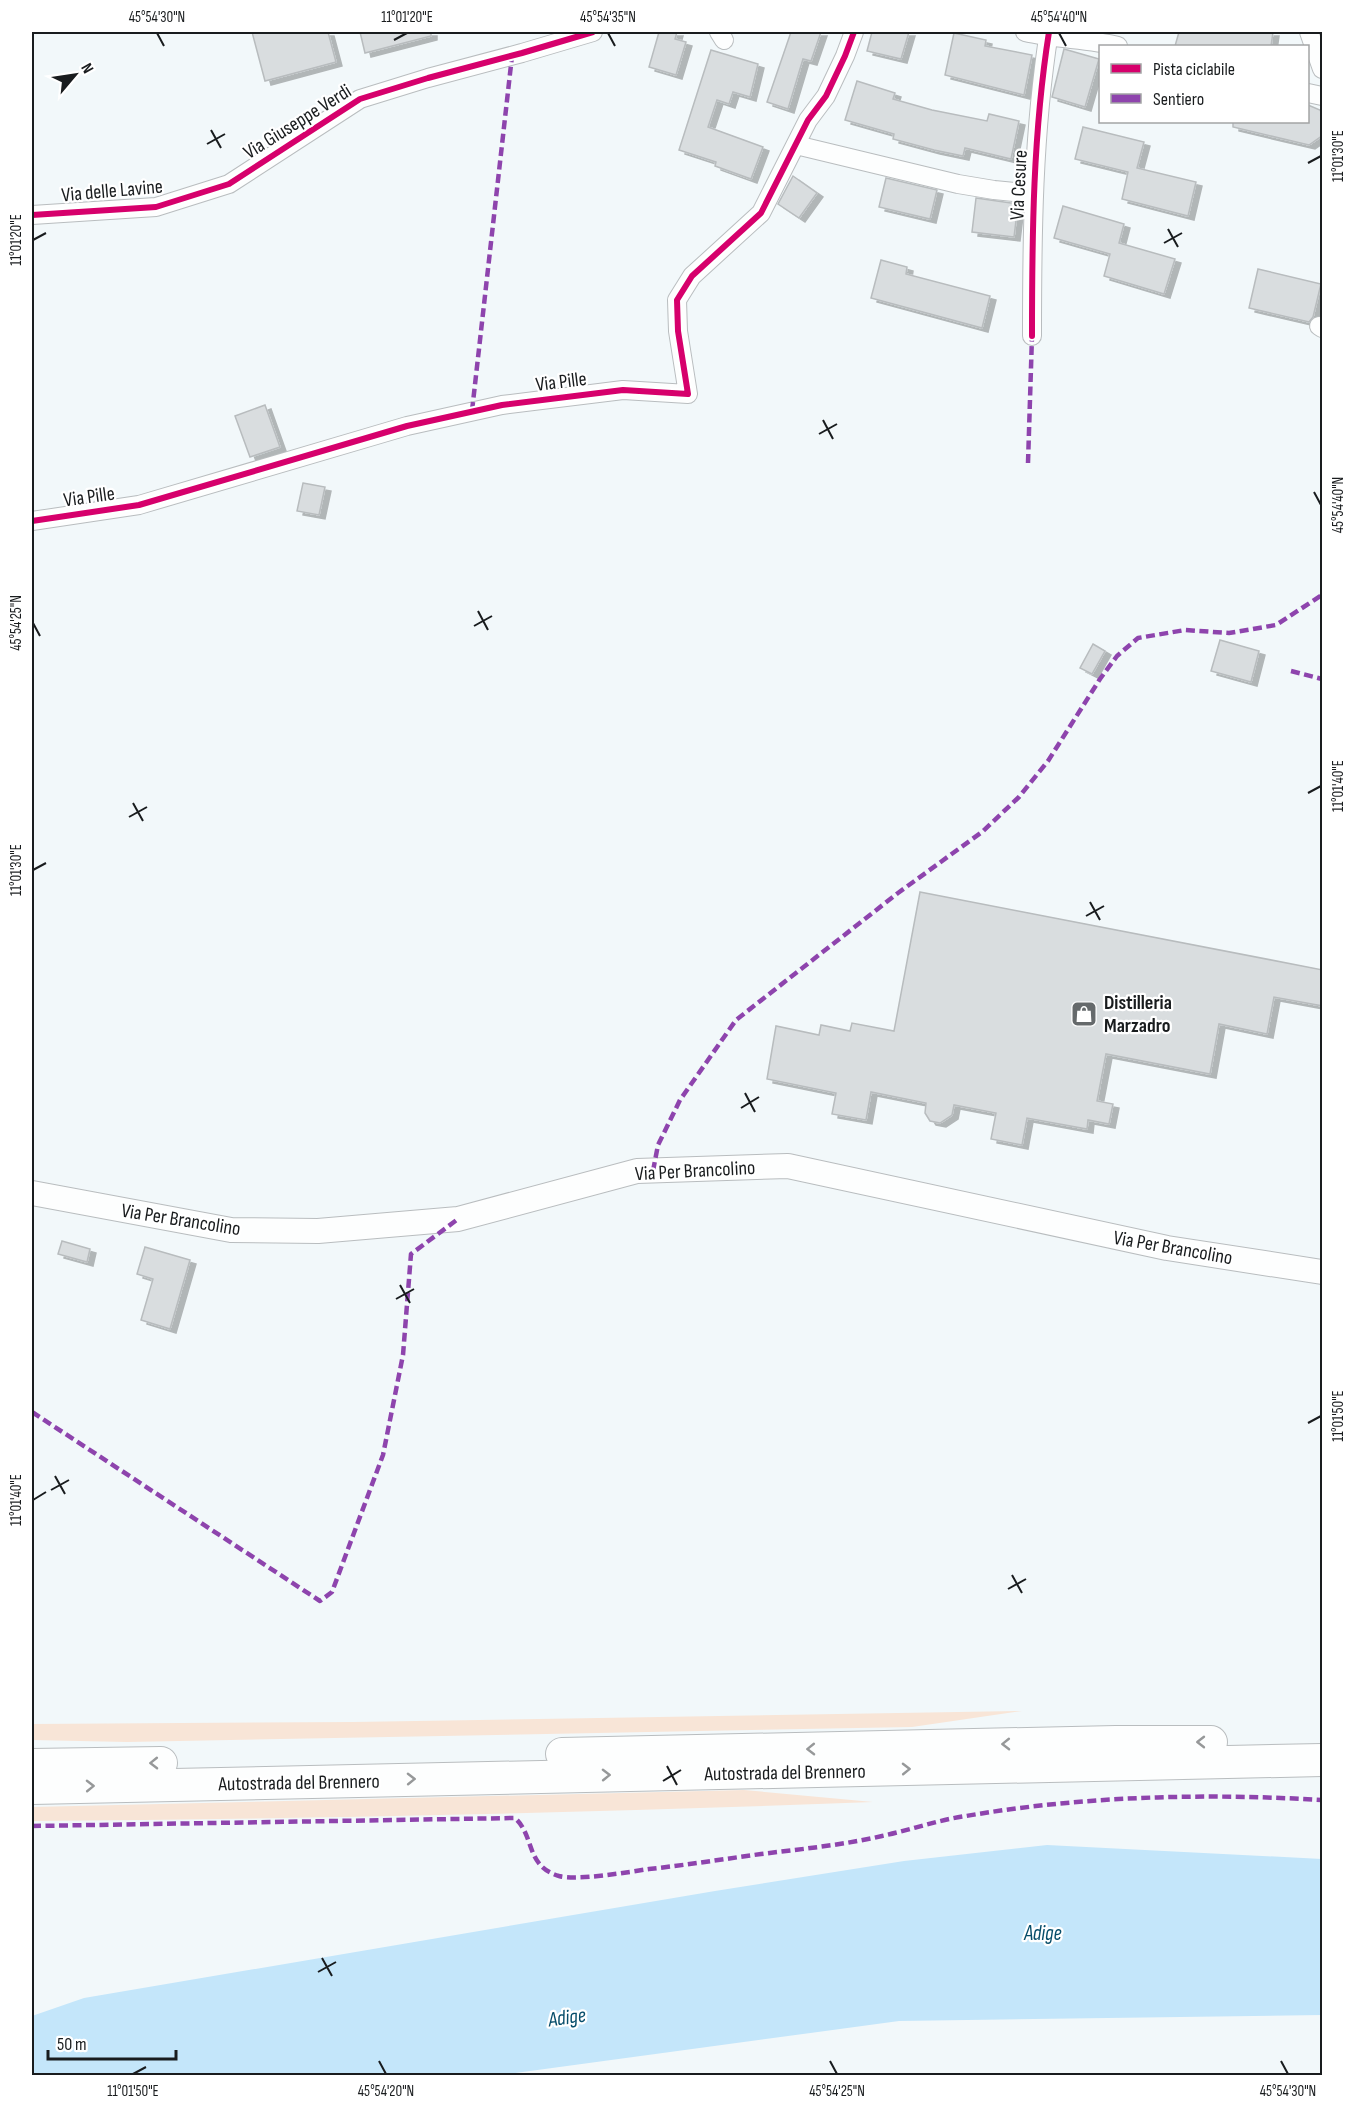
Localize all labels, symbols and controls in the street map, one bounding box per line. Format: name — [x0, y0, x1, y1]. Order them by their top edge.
text: 45°54'30"N — [129, 8, 185, 27]
text: 11°01'20"E — [381, 8, 433, 27]
text: 45°54'35"N — [580, 8, 636, 27]
text: 45°54'40"N — [1031, 8, 1087, 27]
north arrow — [45, 45, 105, 105]
legend — [1099, 45, 1309, 123]
text: Pista ciclabile — [1153, 59, 1235, 80]
text: N — [76, 60, 97, 77]
street label: Via Giuseppe Verdi — [239, 79, 356, 165]
text: Sentiero — [1153, 89, 1204, 110]
text: 11°01'30"E — [1329, 130, 1348, 182]
street label: Via Cesure — [1005, 149, 1033, 221]
street label: Via delle Lavine — [60, 175, 164, 207]
text: 11°01'20"E — [7, 214, 26, 266]
street label: Via Pille — [534, 367, 588, 397]
text: 45°54'40"N — [1329, 477, 1348, 533]
street label: Via Pille — [62, 482, 116, 512]
text: 45°54'25"N — [7, 595, 26, 651]
text: 11°01'40"E — [1329, 760, 1348, 812]
text: 11°01'30"E — [7, 844, 26, 896]
place label: Distilleria Marzadro — [1104, 991, 1172, 1038]
shop icon: Distilleria Marzadro — [1069, 999, 1099, 1029]
street label: Via Per Brancolino — [634, 1156, 756, 1186]
street label: Via Per Brancolino — [119, 1199, 242, 1241]
street label: Via Per Brancolino — [1111, 1226, 1234, 1270]
text: 11°01'50"E — [1329, 1390, 1348, 1442]
text: 11°01'40"E — [7, 1474, 26, 1526]
one-way arrow — [1197, 1736, 1206, 1748]
one-way arrow — [1002, 1738, 1011, 1750]
one-way arrow — [807, 1742, 816, 1755]
one-way arrow — [150, 1757, 159, 1769]
street label: Autostrada del Brennero — [703, 1760, 866, 1786]
one-way arrow — [901, 1763, 910, 1775]
one-way arrow — [601, 1769, 610, 1782]
street label: Autostrada del Brennero — [217, 1770, 380, 1796]
one-way arrow — [406, 1773, 415, 1785]
one-way arrow — [85, 1780, 94, 1793]
water label: Adige — [1023, 1921, 1062, 1946]
water label: Adige — [546, 2002, 587, 2033]
scale bar — [48, 2023, 176, 2061]
text: 50 m — [57, 2034, 87, 2055]
text: 11°01'50"E — [107, 2082, 159, 2101]
text: 45°54'20"N — [358, 2082, 414, 2101]
text: 45°54'25"N — [809, 2082, 865, 2101]
text: 45°54'30"N — [1260, 2082, 1316, 2101]

